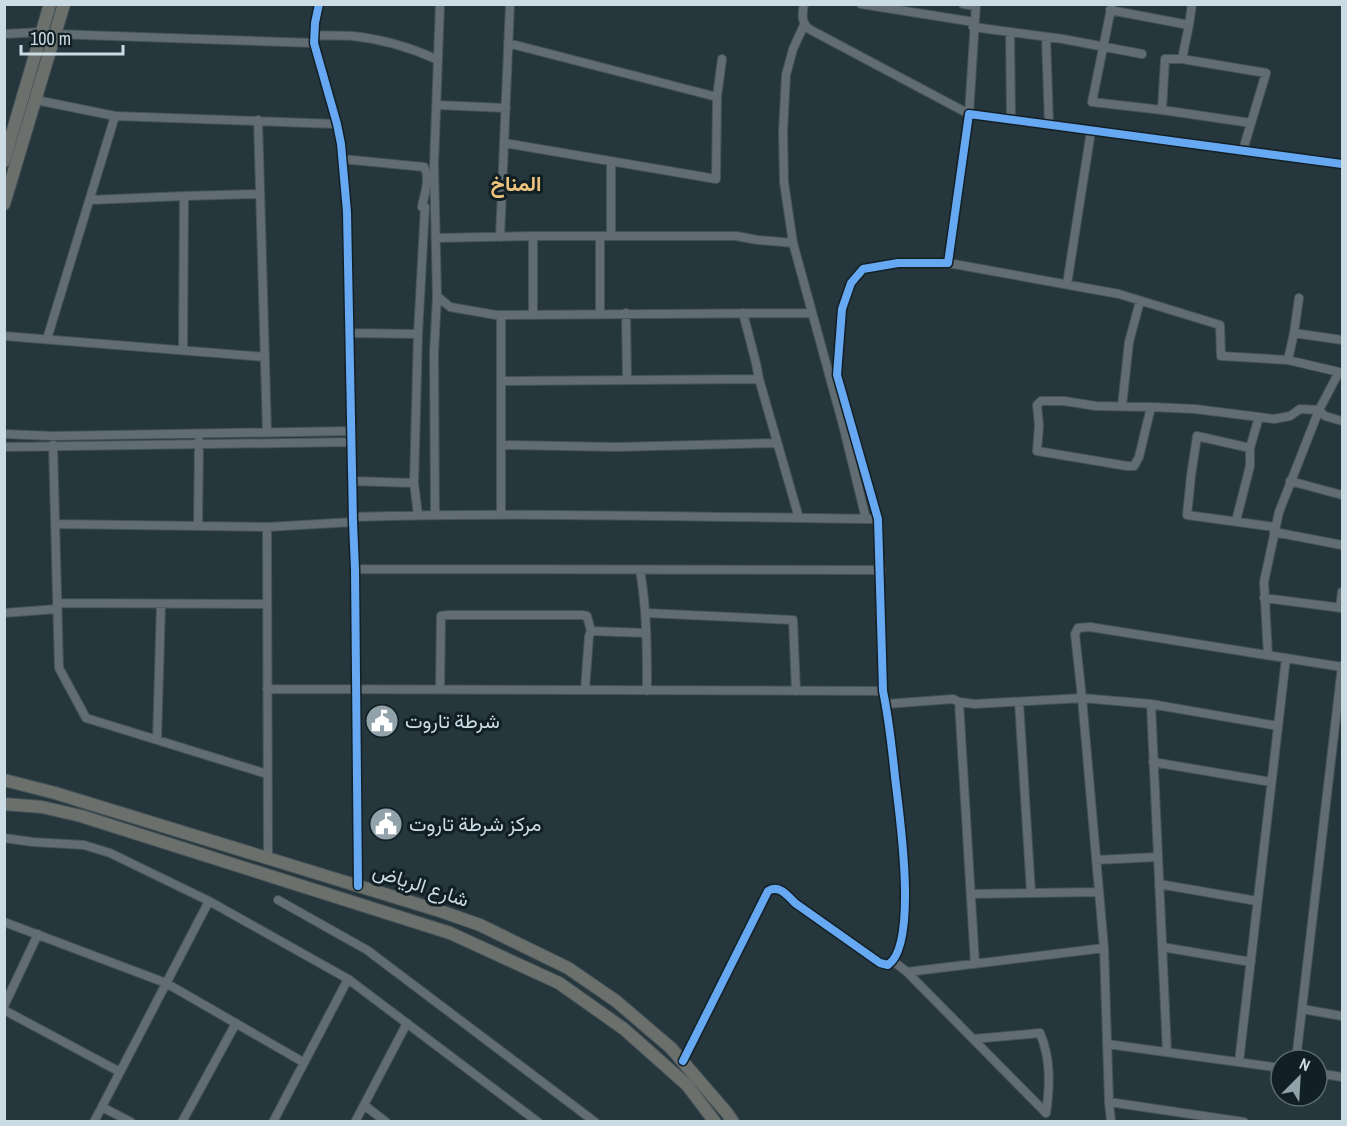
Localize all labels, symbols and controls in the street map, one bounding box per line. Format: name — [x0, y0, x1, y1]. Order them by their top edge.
scale bar — [21, 18, 123, 56]
text: 100 m — [30, 26, 71, 51]
district label: المناخ — [490, 169, 542, 198]
public building icon: شرطة تاروت — [364, 703, 400, 739]
place label: شرطة تاروت — [405, 707, 500, 734]
public building icon: مركز شرطة تاروت — [368, 806, 404, 842]
place label: مركز شرطة تاروت — [409, 810, 541, 837]
street label: شارع الرياض — [369, 856, 473, 914]
north arrow — [1269, 1048, 1329, 1108]
text: N — [1296, 1052, 1314, 1076]

